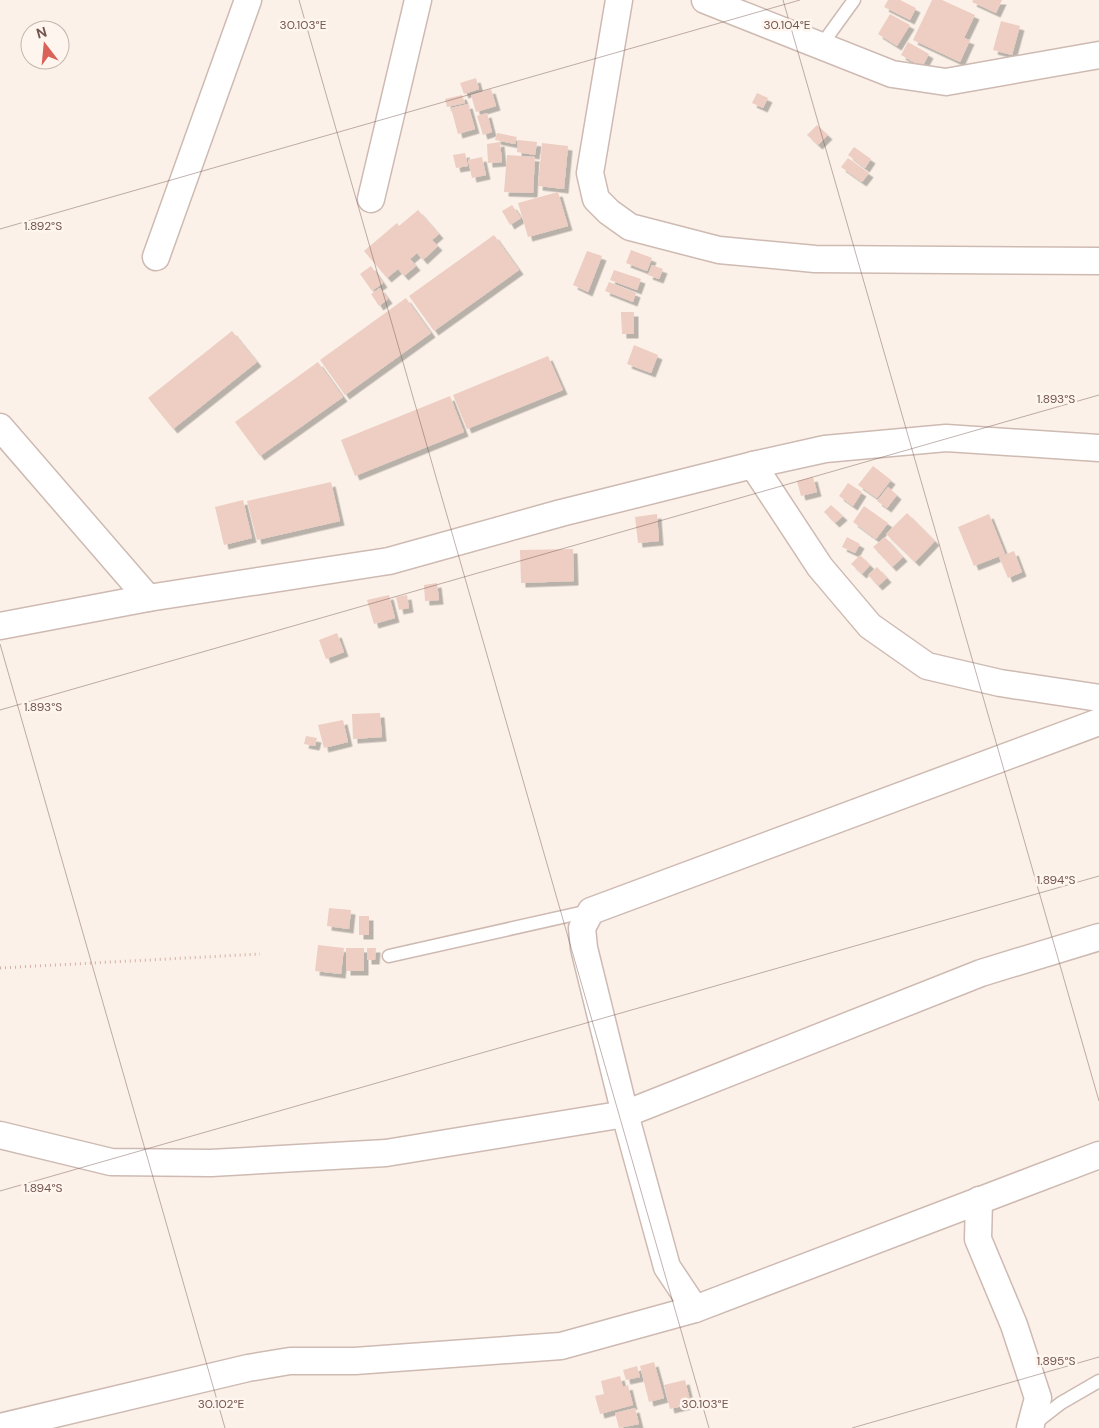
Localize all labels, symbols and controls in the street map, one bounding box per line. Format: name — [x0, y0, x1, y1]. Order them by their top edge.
text: 30.103°E — [280, 17, 327, 33]
text: 30.104°E — [763, 17, 811, 33]
north arrow — [20, 20, 70, 70]
text: N — [34, 22, 49, 43]
text: 1.892°S — [24, 218, 62, 234]
text: 1.893°S — [1037, 391, 1075, 407]
text: 1.893°S — [24, 699, 62, 715]
text: 1.894°S — [1037, 872, 1076, 888]
text: 1.894°S — [24, 1180, 63, 1196]
text: 1.895°S — [1036, 1353, 1076, 1369]
text: 30.102°E — [198, 1396, 244, 1412]
text: 30.103°E — [682, 1396, 729, 1412]

